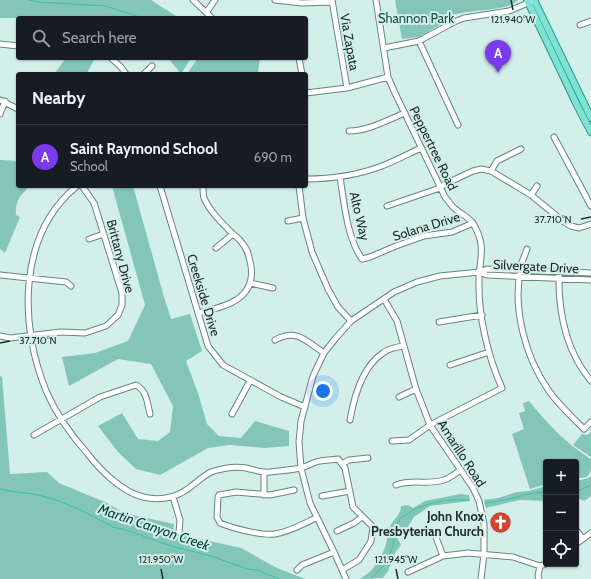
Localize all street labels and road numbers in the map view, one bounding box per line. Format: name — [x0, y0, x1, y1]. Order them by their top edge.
street label: Via Zapata — [337, 12, 363, 73]
street label: Peppertree Road — [407, 103, 461, 193]
street label: Alto Way — [347, 190, 373, 242]
street label: Solana Drive — [390, 208, 462, 244]
street label: Brittany Drive — [104, 218, 139, 295]
street label: Creekside Drive — [184, 252, 224, 338]
street label: Silvergate Drive — [493, 256, 580, 276]
street label: Amarillo Road — [434, 416, 490, 490]

